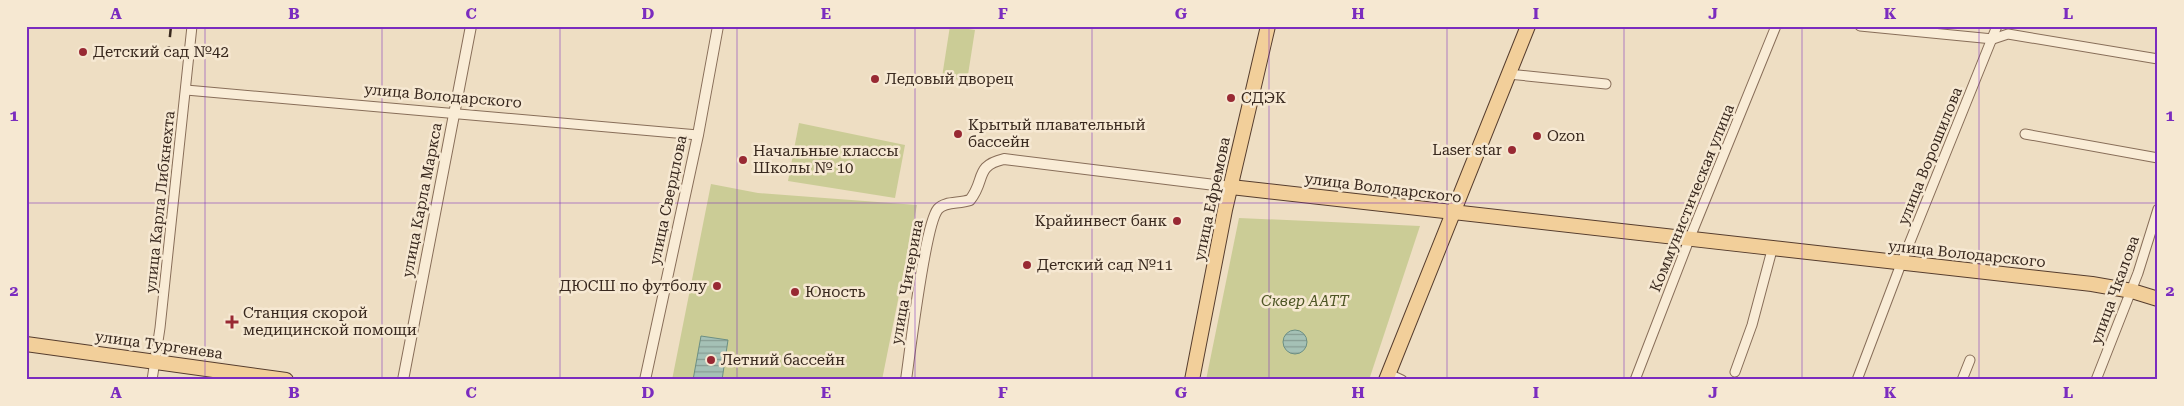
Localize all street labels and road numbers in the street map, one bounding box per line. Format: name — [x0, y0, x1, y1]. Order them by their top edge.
street label: улица Володарского — [363, 80, 523, 112]
street label: улица Ворошилова — [1894, 84, 1966, 228]
street label: Коммунистическая улица — [1646, 101, 1738, 295]
street label: улица Карла Либкнехта — [141, 110, 179, 294]
street label: улица Карла Маркса — [398, 121, 446, 279]
street label: улица Свердлова — [645, 134, 691, 266]
street label: улица Ефремова — [1190, 135, 1234, 263]
street label: улица Володарского — [1303, 169, 1463, 207]
street label: улица Чичерина — [887, 218, 927, 346]
street label: улица Чкалова — [2087, 233, 2143, 347]
street label: улица Володарского — [1887, 237, 2047, 271]
street label: улица Тургенева — [94, 327, 224, 363]

